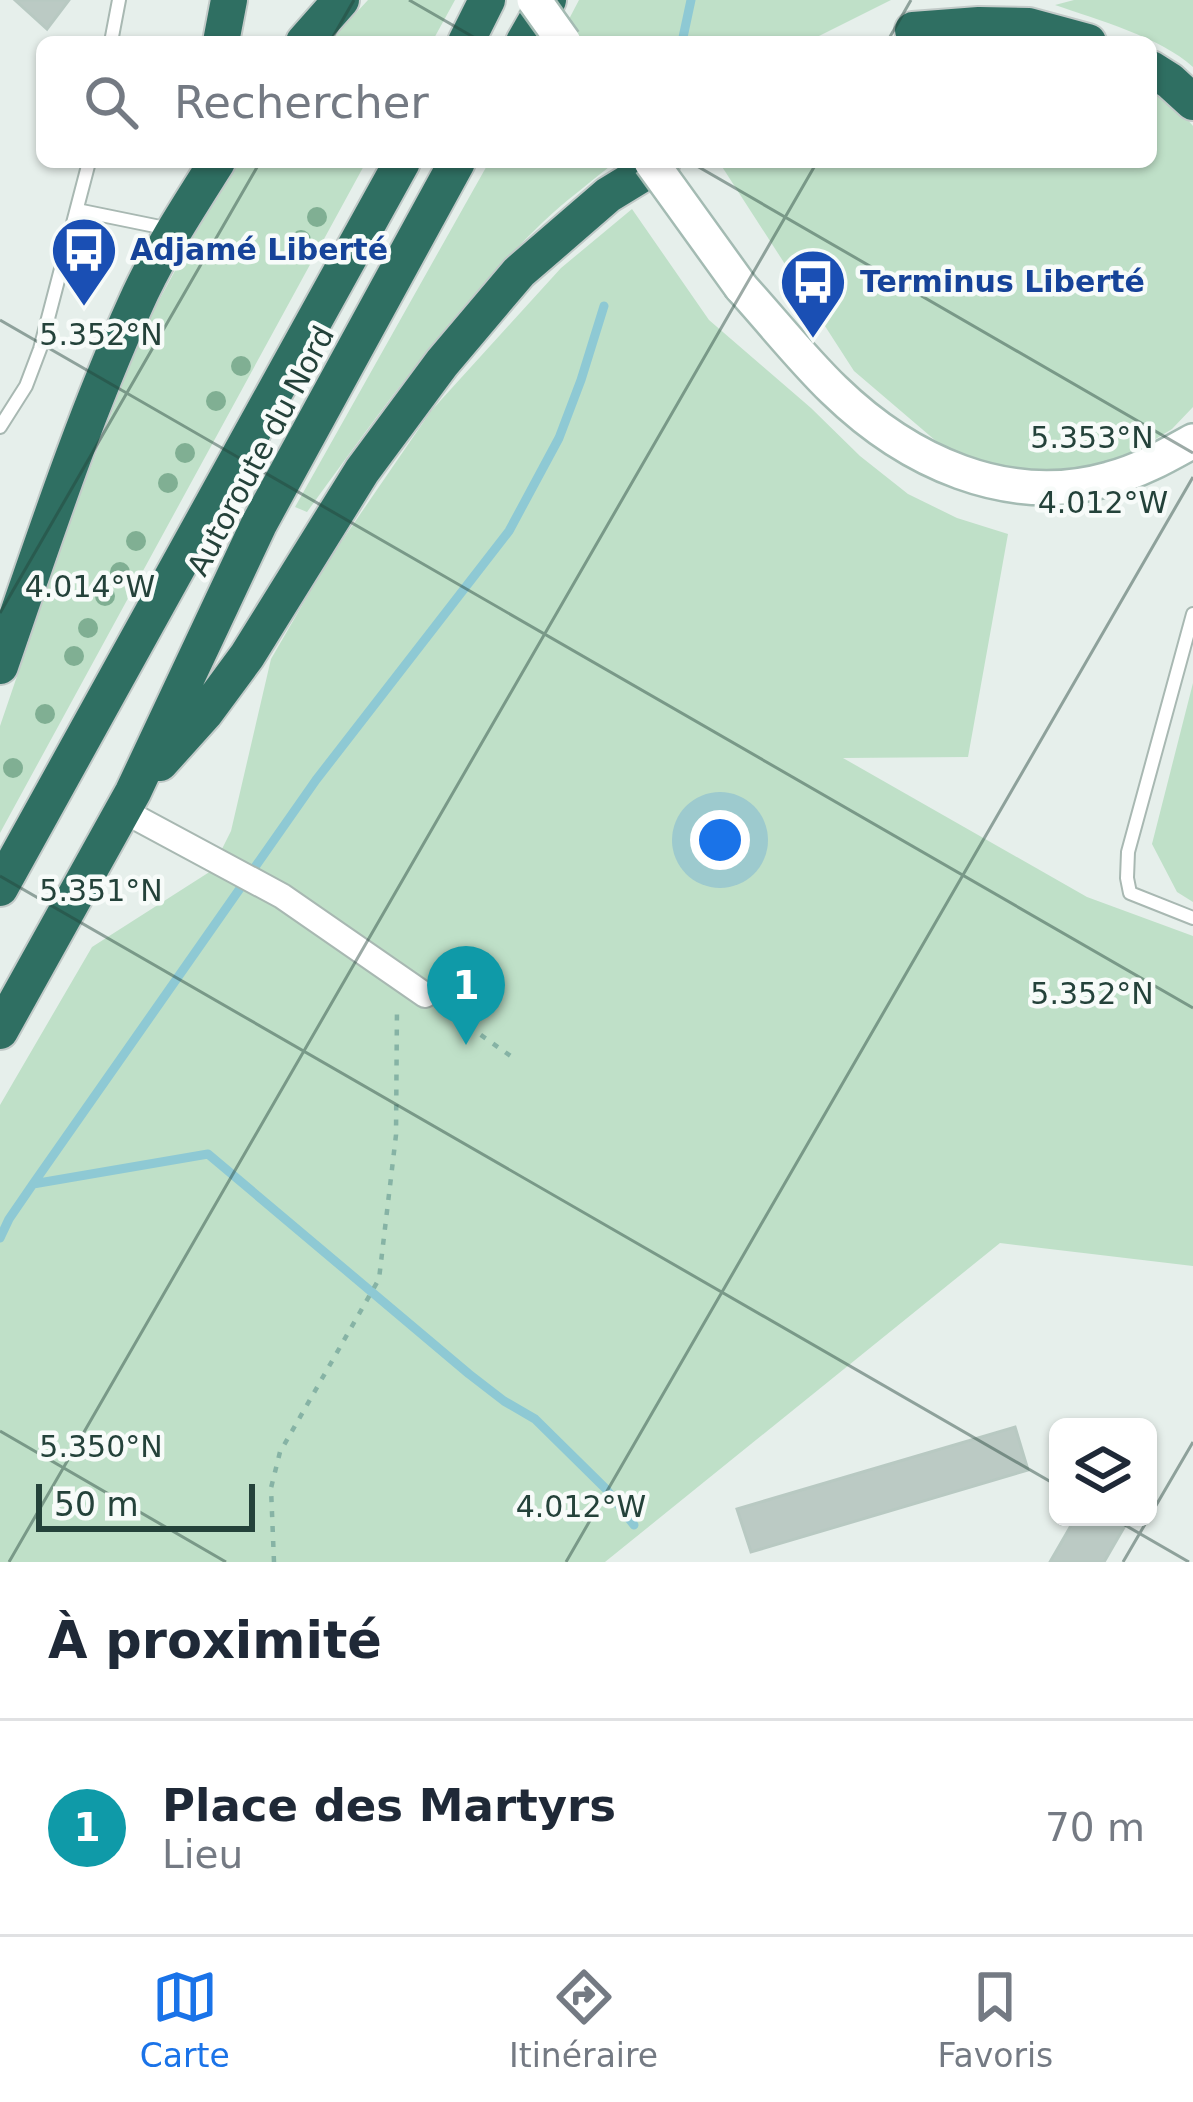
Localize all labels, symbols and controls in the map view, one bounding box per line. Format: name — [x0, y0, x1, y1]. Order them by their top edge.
search box — [36, 36, 1157, 168]
icon: search — [78, 69, 144, 135]
text: Rechercher — [174, 76, 429, 129]
bus stop icon: Adjamé Liberté — [49, 215, 119, 309]
place label: Adjamé Liberté — [130, 232, 388, 267]
bus stop icon: Terminus Liberté — [778, 247, 848, 341]
place label: Terminus Liberté — [860, 264, 1145, 299]
text: 5.352°N — [39, 317, 163, 352]
street label: Autoroute du Nord — [180, 320, 341, 582]
text: 5.353°N — [1030, 420, 1154, 455]
text: 4.012°W — [1038, 485, 1168, 520]
text: 4.014°W — [25, 569, 155, 604]
your location — [690, 810, 750, 870]
text: 5.351°N — [39, 873, 163, 908]
pin: 1 — [427, 946, 505, 1045]
text: 5.352°N — [1030, 976, 1154, 1011]
map controls — [1049, 1418, 1157, 1526]
button: layers — [1049, 1418, 1157, 1526]
text: 5.350°N — [39, 1429, 163, 1464]
scale bar — [36, 1478, 255, 1531]
text: 50 m — [54, 1485, 139, 1524]
text: 4.012°W — [516, 1489, 646, 1524]
text: À proximité — [48, 1611, 382, 1670]
text: Place des Martyrs — [162, 1779, 616, 1832]
text: 1 — [73, 1805, 101, 1850]
text: 70 m — [1045, 1805, 1145, 1850]
text: Lieu — [162, 1832, 243, 1877]
tab: Carte — [140, 1964, 230, 2075]
tab: Itinéraire — [509, 1964, 658, 2075]
tab: Favoris — [937, 1964, 1053, 2075]

